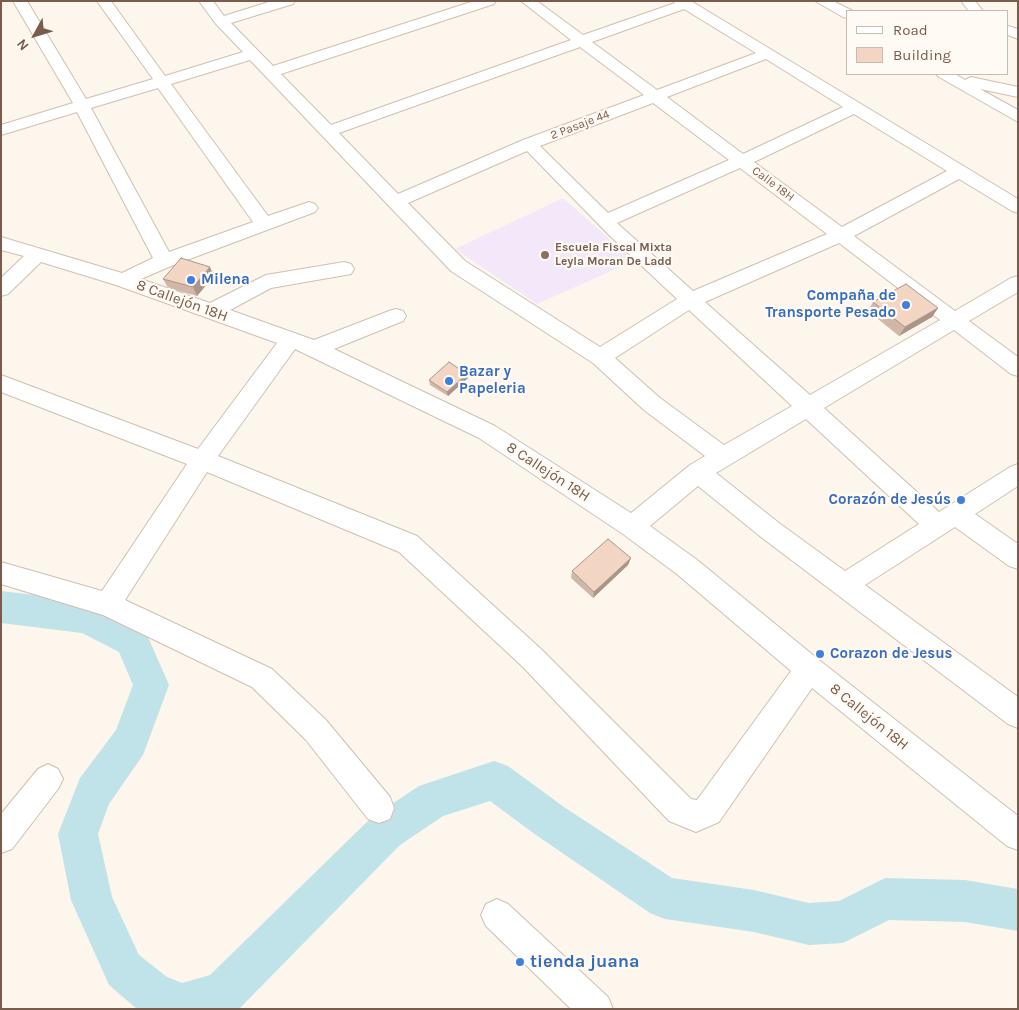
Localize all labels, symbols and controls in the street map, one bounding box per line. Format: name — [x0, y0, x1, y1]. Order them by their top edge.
north arrow — [10, 10, 60, 60]
legend — [846, 10, 1009, 75]
text: Road — [893, 21, 928, 39]
text: N — [13, 36, 33, 54]
text: Building — [893, 46, 951, 64]
street label: 2 Pasaje 44 — [548, 107, 612, 143]
street label: Calle 18H — [749, 163, 797, 205]
place label: Escuela Fiscal Mixta Leyla Moran De Ladd — [555, 241, 672, 269]
marker: Escuela Fiscal Mixta Leyla Moran De Ladd — [539, 249, 551, 261]
place label: Milena — [201, 271, 250, 289]
marker: Milena — [185, 274, 197, 286]
street label: 8 Callejón 18H — [134, 276, 230, 326]
place label: Compaña de Transporte Pesado — [765, 287, 896, 322]
marker: Compaña de Transporte Pesado — [900, 299, 912, 311]
place label: Bazar y Papeleria — [459, 363, 526, 398]
marker: Bazar y Papeleria — [443, 375, 455, 387]
street label: 8 Callejón 18H — [503, 438, 593, 506]
place label: Corazón de Jesús — [829, 491, 951, 509]
marker: Corazón de Jesús — [955, 494, 967, 506]
place label: Corazon de Jesus — [830, 645, 952, 663]
marker: Corazon de Jesus — [814, 648, 826, 660]
street label: 8 Callejón 18H — [826, 680, 912, 754]
place label: tienda juana — [530, 951, 639, 973]
marker: tienda juana — [514, 956, 526, 968]

